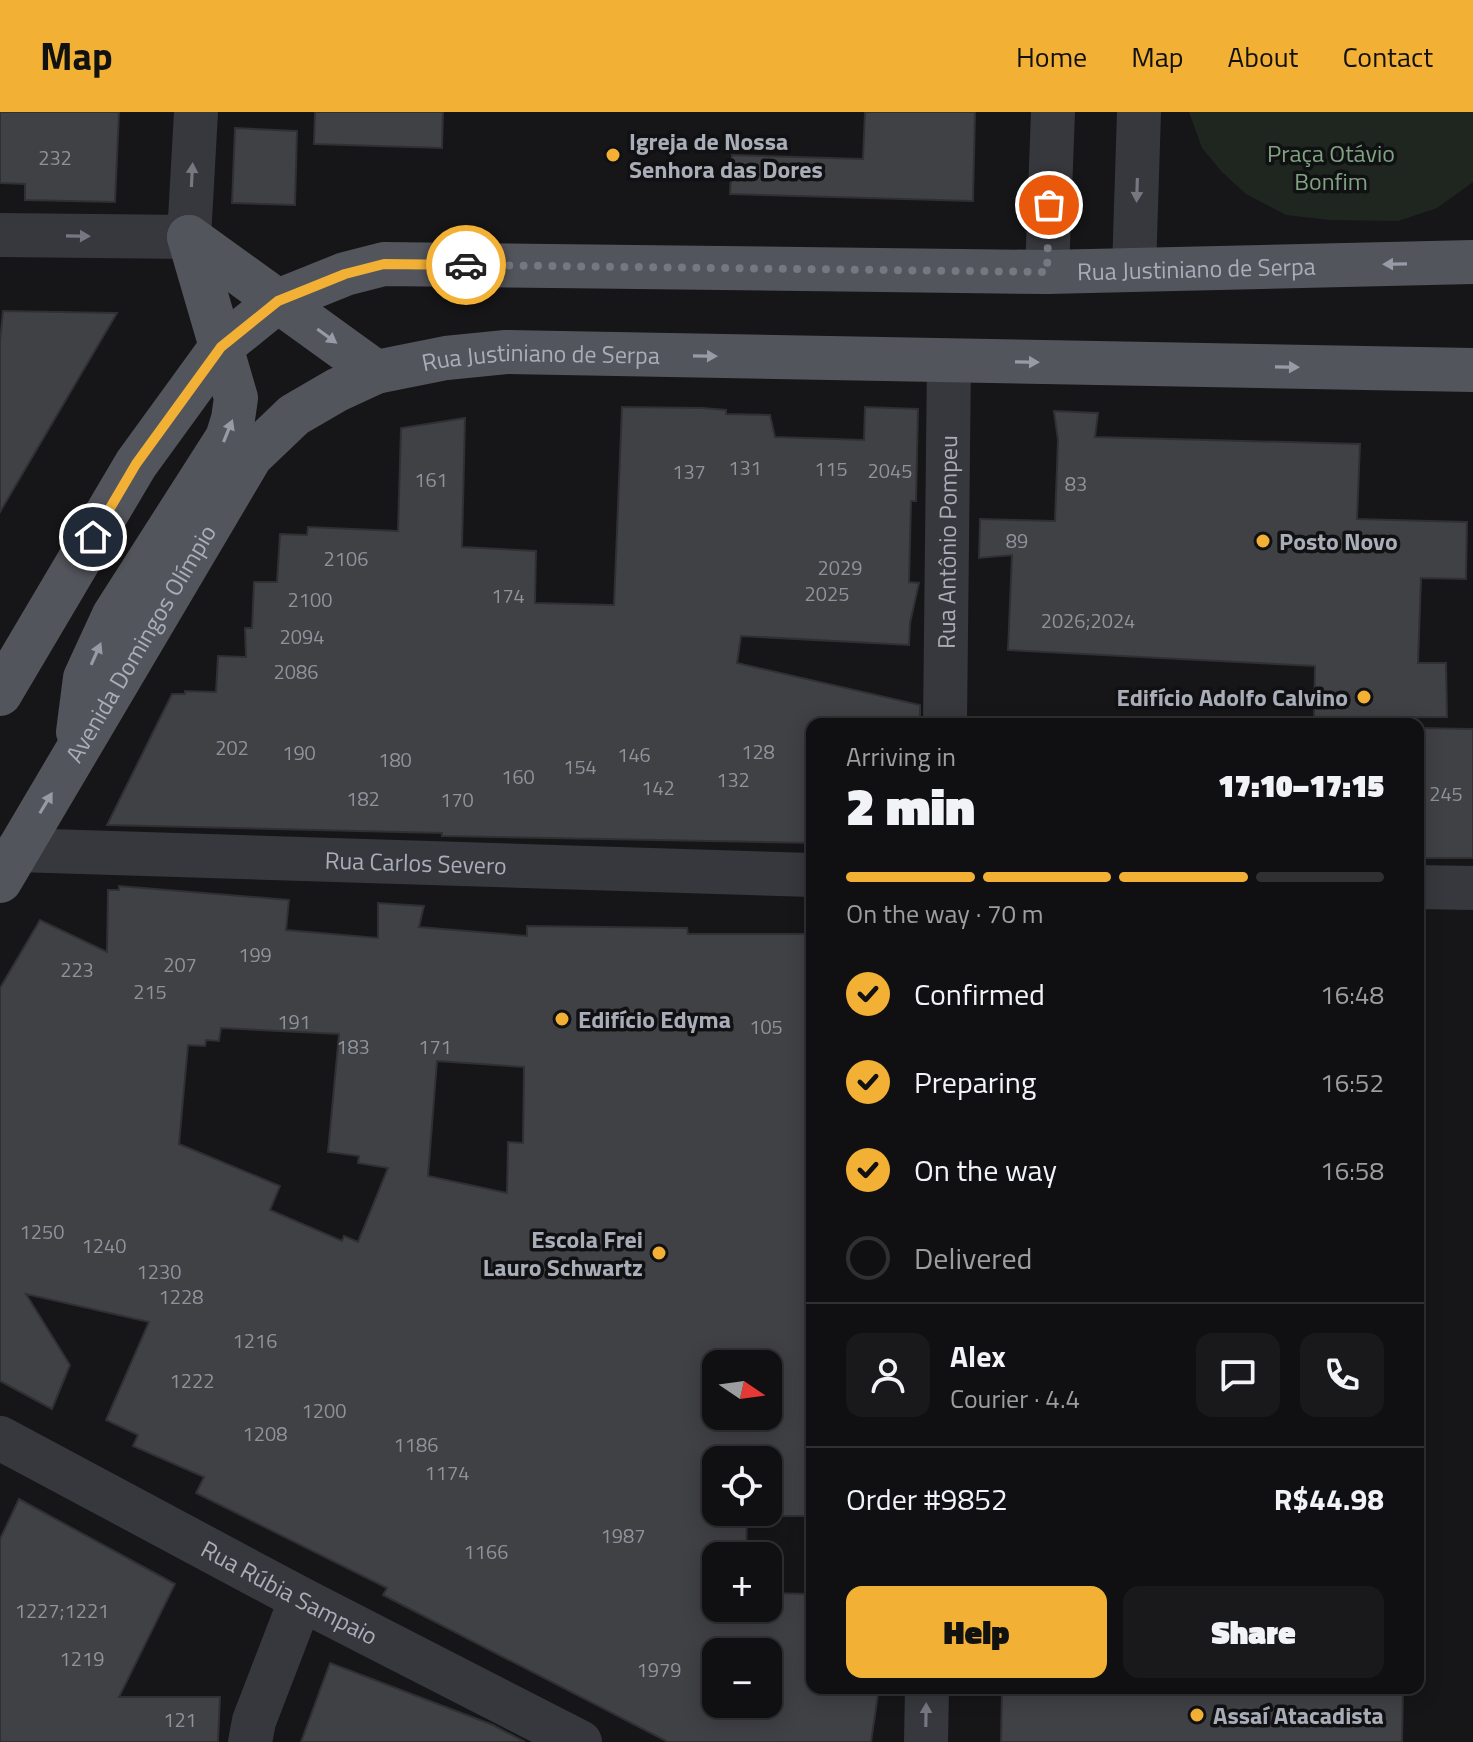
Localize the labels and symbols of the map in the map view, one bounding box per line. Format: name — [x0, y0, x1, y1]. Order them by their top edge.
place label: Igreja de Nossa Senhora das Dores — [629, 123, 823, 187]
park label: Praça Otávio Bonfim — [1267, 135, 1395, 199]
house number: 232 — [38, 142, 72, 173]
marker: Igreja de Nossa Senhora das Dores — [604, 146, 622, 164]
one-way arrow — [186, 162, 199, 187]
pin — [1015, 171, 1083, 239]
one-way arrow — [1130, 178, 1143, 203]
courier — [426, 225, 506, 305]
one-way arrow — [66, 230, 91, 242]
street label: Rua Justiniano de Serpa — [1077, 248, 1316, 289]
one-way arrow — [1382, 258, 1407, 270]
one-way arrow — [316, 328, 338, 344]
street label: Rua Justiniano de Serpa — [419, 334, 660, 380]
one-way arrow — [693, 350, 718, 362]
one-way arrow — [1015, 356, 1040, 369]
one-way arrow — [1275, 360, 1300, 373]
one-way arrow — [222, 419, 235, 442]
street label: Rua Antônio Pompeu — [928, 435, 966, 649]
house number: 131 — [728, 452, 762, 483]
house number: 115 — [814, 453, 848, 484]
house number: 2045 — [868, 455, 912, 486]
house number: 137 — [672, 456, 706, 487]
house number: 161 — [414, 464, 448, 495]
house number: 83 — [1065, 468, 1087, 499]
pin — [59, 503, 127, 571]
street label: Avenida Domingos Olímpio — [56, 518, 225, 769]
place label: Posto Novo — [1279, 523, 1398, 559]
house number: 89 — [1006, 525, 1028, 556]
marker: Posto Novo — [1254, 532, 1272, 550]
house number: 2106 — [324, 543, 368, 574]
house number: 2029 — [818, 552, 862, 583]
house number: 2025 — [805, 578, 849, 609]
house number: 174 — [491, 580, 525, 611]
house number: 2100 — [288, 584, 332, 615]
house number: 2026;2024 — [1041, 605, 1135, 636]
house number: 2094 — [280, 621, 324, 652]
one-way arrow — [90, 642, 103, 666]
house number: 2086 — [274, 656, 318, 687]
place label: Edifício Adolfo Calvino — [1117, 679, 1348, 715]
marker: Edifício Adolfo Calvino — [1355, 688, 1373, 706]
house number: 202 — [215, 732, 249, 763]
house number: 128 — [741, 736, 775, 767]
house number: 190 — [282, 737, 316, 768]
house number: 146 — [617, 739, 651, 770]
house number: 180 — [378, 744, 412, 775]
house number: 154 — [563, 751, 597, 782]
house number: 160 — [501, 761, 535, 792]
house number: 132 — [716, 764, 750, 795]
house number: 142 — [641, 772, 675, 803]
house number: 245 — [1429, 778, 1463, 809]
house number: 182 — [346, 783, 380, 814]
house number: 170 — [440, 784, 474, 815]
one-way arrow — [39, 792, 53, 814]
street label: Rua Carlos Severo — [324, 842, 507, 883]
house number: 199 — [238, 939, 272, 970]
house number: 207 — [163, 949, 197, 980]
house number: 223 — [60, 954, 94, 985]
house number: 215 — [133, 976, 167, 1007]
place label: Edifício Edyma — [578, 1001, 731, 1037]
house number: 191 — [277, 1006, 311, 1037]
marker: Edifício Edyma — [553, 1010, 571, 1028]
house number: 105 — [749, 1011, 783, 1042]
house number: 183 — [336, 1031, 370, 1062]
house number: 171 — [418, 1031, 452, 1062]
house number: 1250 — [20, 1216, 64, 1247]
place label: Escola Frei Lauro Schwartz — [483, 1221, 643, 1285]
house number: 1240 — [82, 1230, 126, 1261]
marker: Escola Frei Lauro Schwartz — [650, 1244, 668, 1262]
house number: 1230 — [137, 1256, 181, 1287]
house number: 1228 — [159, 1281, 203, 1312]
house number: 1216 — [233, 1325, 277, 1356]
north arrow — [702, 1350, 782, 1430]
house number: 1222 — [170, 1365, 214, 1396]
house number: 1200 — [302, 1395, 346, 1426]
house number: 1208 — [243, 1418, 287, 1449]
house number: 1186 — [394, 1429, 438, 1460]
house number: 1174 — [425, 1457, 469, 1488]
house number: 1987 — [601, 1520, 645, 1551]
street label: Rua Rúbia Sampaio — [195, 1531, 384, 1653]
house number: 1166 — [464, 1536, 508, 1567]
house number: 1227;1221 — [15, 1595, 109, 1626]
house number: 1219 — [60, 1643, 104, 1674]
house number: 1979 — [637, 1654, 681, 1685]
place label: Assaí Atacadista — [1213, 1697, 1384, 1733]
one-way arrow — [920, 1702, 933, 1727]
house number: 121 — [163, 1704, 197, 1735]
marker: Assaí Atacadista — [1188, 1706, 1206, 1724]

